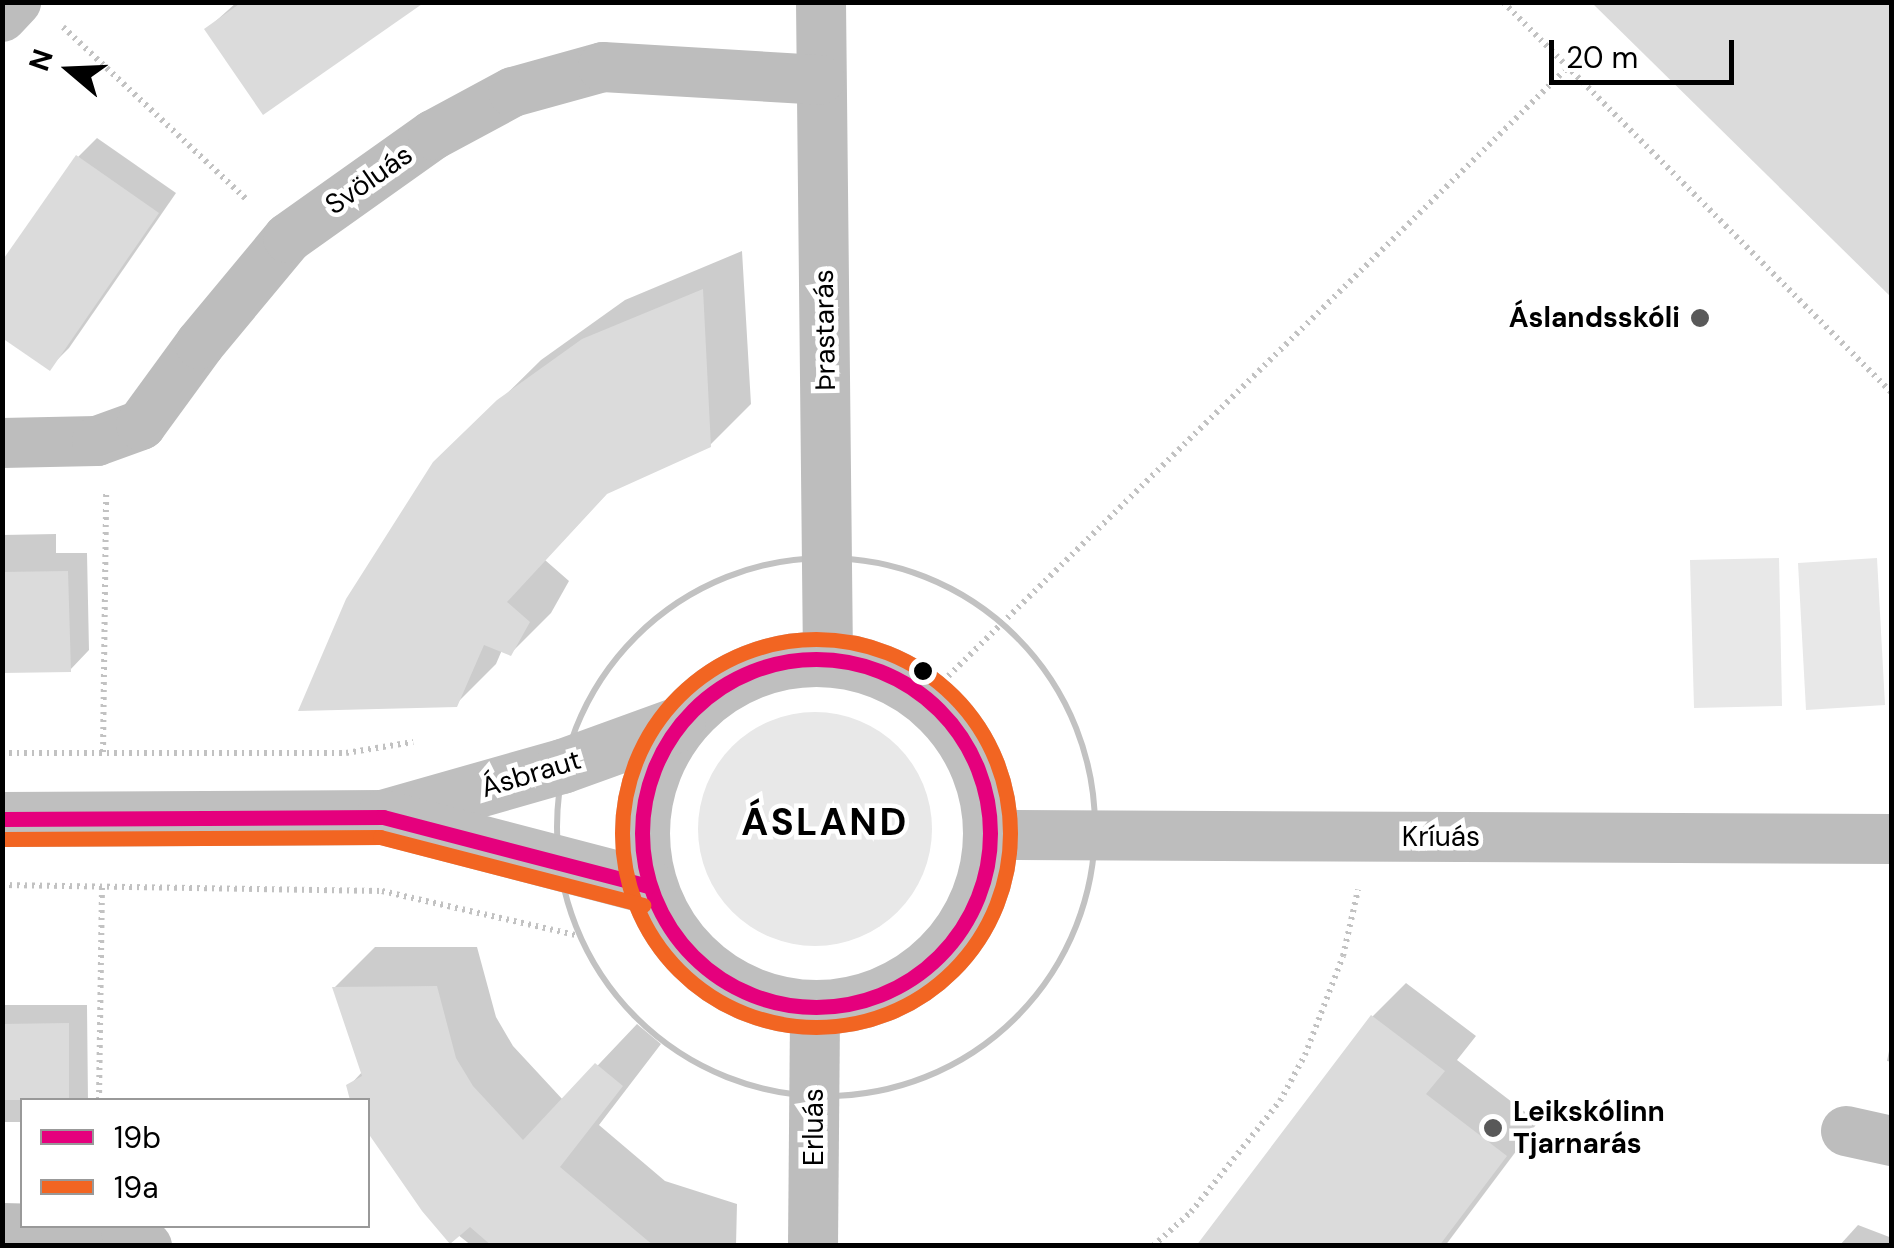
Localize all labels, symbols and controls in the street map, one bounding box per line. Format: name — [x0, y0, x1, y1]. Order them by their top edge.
north arrow — [20, 20, 120, 120]
scale bar — [1554, 20, 1739, 82]
text: 20 m — [1566, 38, 1638, 77]
text: N — [20, 44, 62, 76]
street label: Svöluás — [319, 138, 419, 222]
street label: Þrastarás — [807, 269, 843, 391]
place label: Áslandsskóli — [1509, 301, 1680, 335]
marker: Áslandsskóli — [1689, 307, 1711, 329]
unlabelled marker — [913, 661, 933, 681]
street label: Ásbraut — [477, 743, 585, 805]
district label: ÁSLAND — [741, 800, 909, 846]
street label: Kríuás — [1402, 820, 1480, 854]
street label: Erluás — [797, 1088, 831, 1166]
place label: Leikskólinn Tjarnarás — [1513, 1095, 1665, 1161]
legend — [20, 1098, 370, 1228]
marker: Leikskólinn Tjarnarás — [1482, 1117, 1504, 1139]
text: 19b — [114, 1118, 161, 1157]
text: 19a — [114, 1168, 159, 1207]

